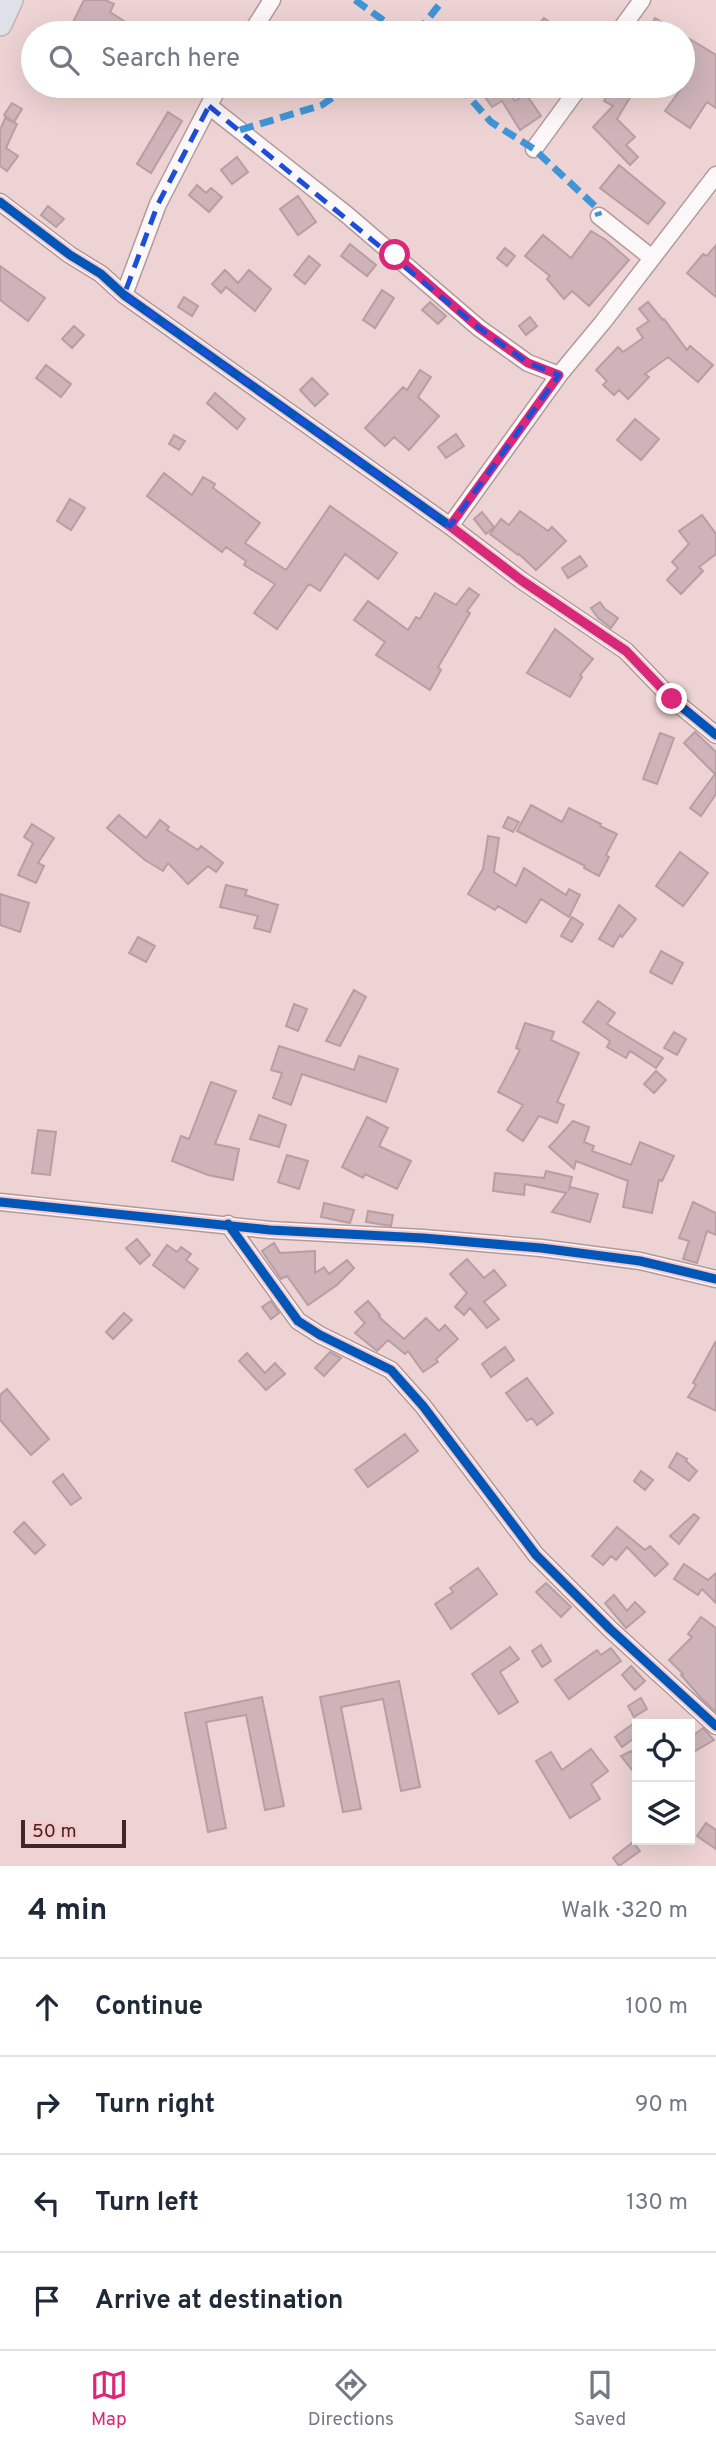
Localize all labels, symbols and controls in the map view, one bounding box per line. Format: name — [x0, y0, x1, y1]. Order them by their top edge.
search box — [21, 21, 695, 98]
icon: search — [45, 41, 83, 79]
text: Search here — [101, 43, 240, 76]
route start — [379, 239, 410, 270]
route end — [656, 683, 687, 714]
map controls — [632, 1719, 695, 1845]
button: locate — [632, 1719, 695, 1782]
button: layers — [632, 1782, 695, 1845]
scale bar — [21, 1817, 126, 1849]
text: 50 m — [32, 1820, 77, 1844]
text: 4 min — [28, 1893, 107, 1930]
text: Walk · 320 m — [561, 1897, 688, 1926]
icon: ahead — [28, 1988, 66, 2026]
text: Continue — [95, 1991, 203, 2024]
text: 100 m — [625, 1993, 688, 2022]
icon: right — [28, 2086, 66, 2124]
text: Turn right — [95, 2089, 215, 2122]
text: 90 m — [635, 2091, 688, 2120]
icon: left — [28, 2184, 66, 2222]
text: Turn left — [95, 2187, 199, 2220]
text: 130 m — [626, 2189, 688, 2218]
icon: arrive — [28, 2282, 66, 2320]
text: Arrive at destination — [95, 2285, 343, 2318]
tab: Map — [90, 2366, 128, 2432]
tab: Directions — [308, 2366, 394, 2432]
tab: Saved — [574, 2366, 626, 2432]

